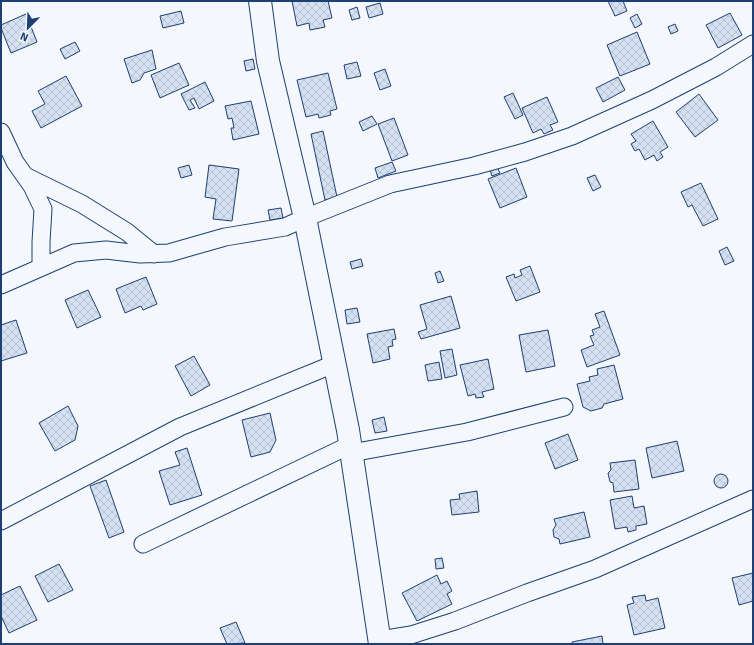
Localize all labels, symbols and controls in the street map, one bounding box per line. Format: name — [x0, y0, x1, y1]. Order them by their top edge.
north arrow — [8, 8, 48, 48]
text: N — [18, 29, 30, 44]

